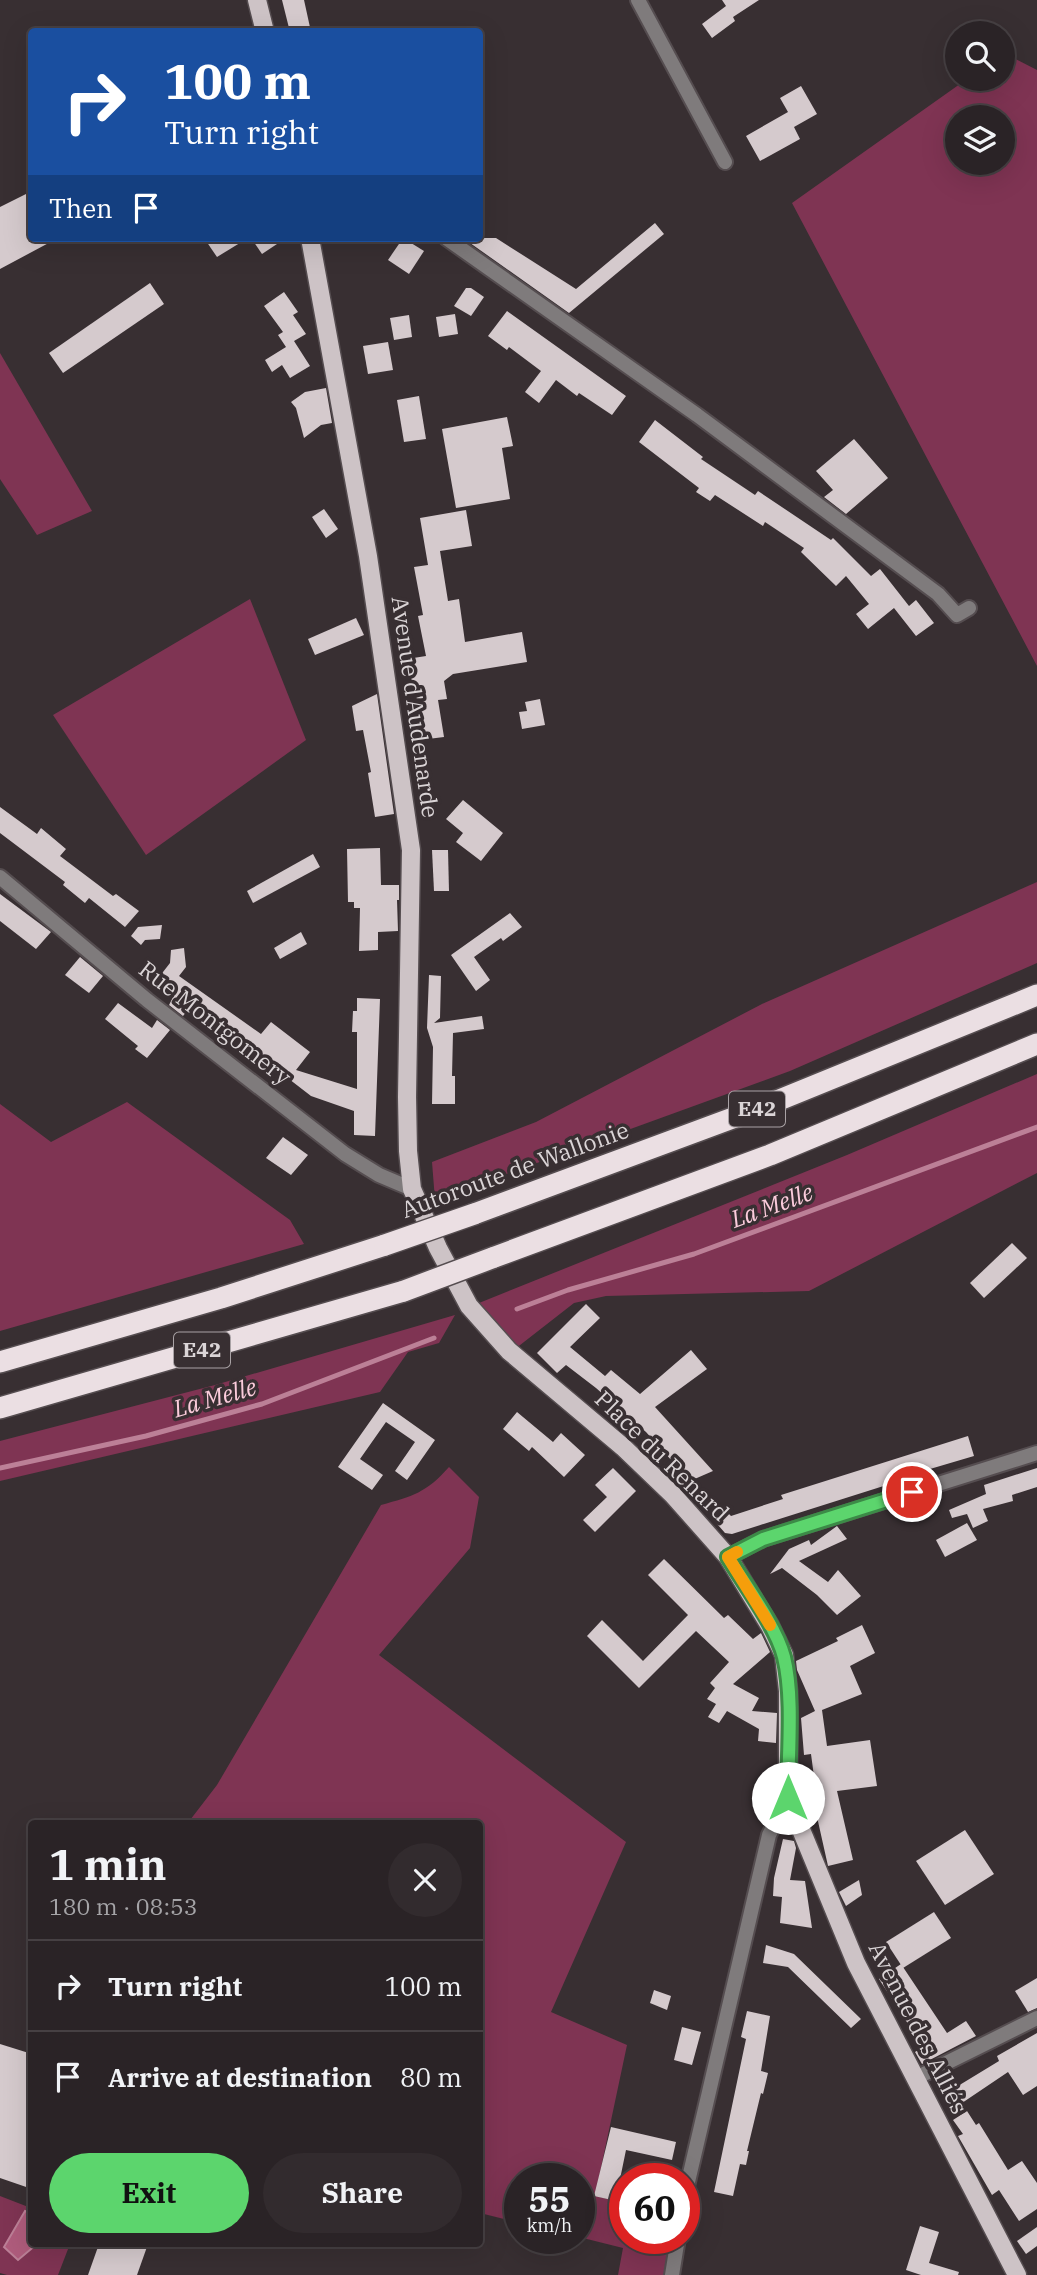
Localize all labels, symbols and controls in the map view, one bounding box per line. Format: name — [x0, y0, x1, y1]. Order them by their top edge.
map controls — [945, 21, 1015, 175]
button: search — [945, 21, 1015, 91]
text: 100 m — [164, 49, 311, 112]
icon: right — [49, 56, 140, 147]
button: layers — [945, 105, 1015, 175]
text: Turn right — [164, 111, 319, 153]
icon: arrive — [127, 189, 165, 227]
text: Then — [49, 191, 113, 225]
street label: Avenue d'Audenarde — [386, 594, 446, 819]
street label: Rue Montgomery — [133, 953, 299, 1092]
road number: E42 — [729, 1092, 785, 1126]
street label: Autoroute de Wallonie — [397, 1114, 633, 1224]
water label: La Melle — [725, 1175, 817, 1235]
road number: E42 — [174, 1332, 230, 1368]
water label: La Melle — [168, 1370, 260, 1424]
street label: Place du Renard — [589, 1384, 736, 1527]
pin — [882, 1462, 942, 1522]
icon: arrive — [893, 1473, 931, 1511]
position arrow — [751, 1761, 825, 1835]
text: 1 min — [49, 1837, 167, 1892]
button: close — [388, 1843, 462, 1917]
text: 180 m · 08:53 — [49, 1891, 198, 1921]
street label: Avenue des Alliés — [863, 1936, 975, 2119]
icon: right — [49, 1967, 87, 2005]
text: Turn right — [108, 1969, 242, 2003]
text: 100 m — [384, 1969, 462, 2003]
icon: arrive — [49, 2058, 87, 2096]
text: Arrive at destination — [108, 2060, 372, 2094]
text: 80 m — [400, 2060, 462, 2094]
button: Exit — [49, 2153, 249, 2233]
button: Share — [263, 2153, 462, 2233]
speed limit sign: 60 — [609, 2163, 700, 2254]
text: 55 — [528, 2176, 571, 2222]
text: km/h — [527, 2214, 572, 2237]

